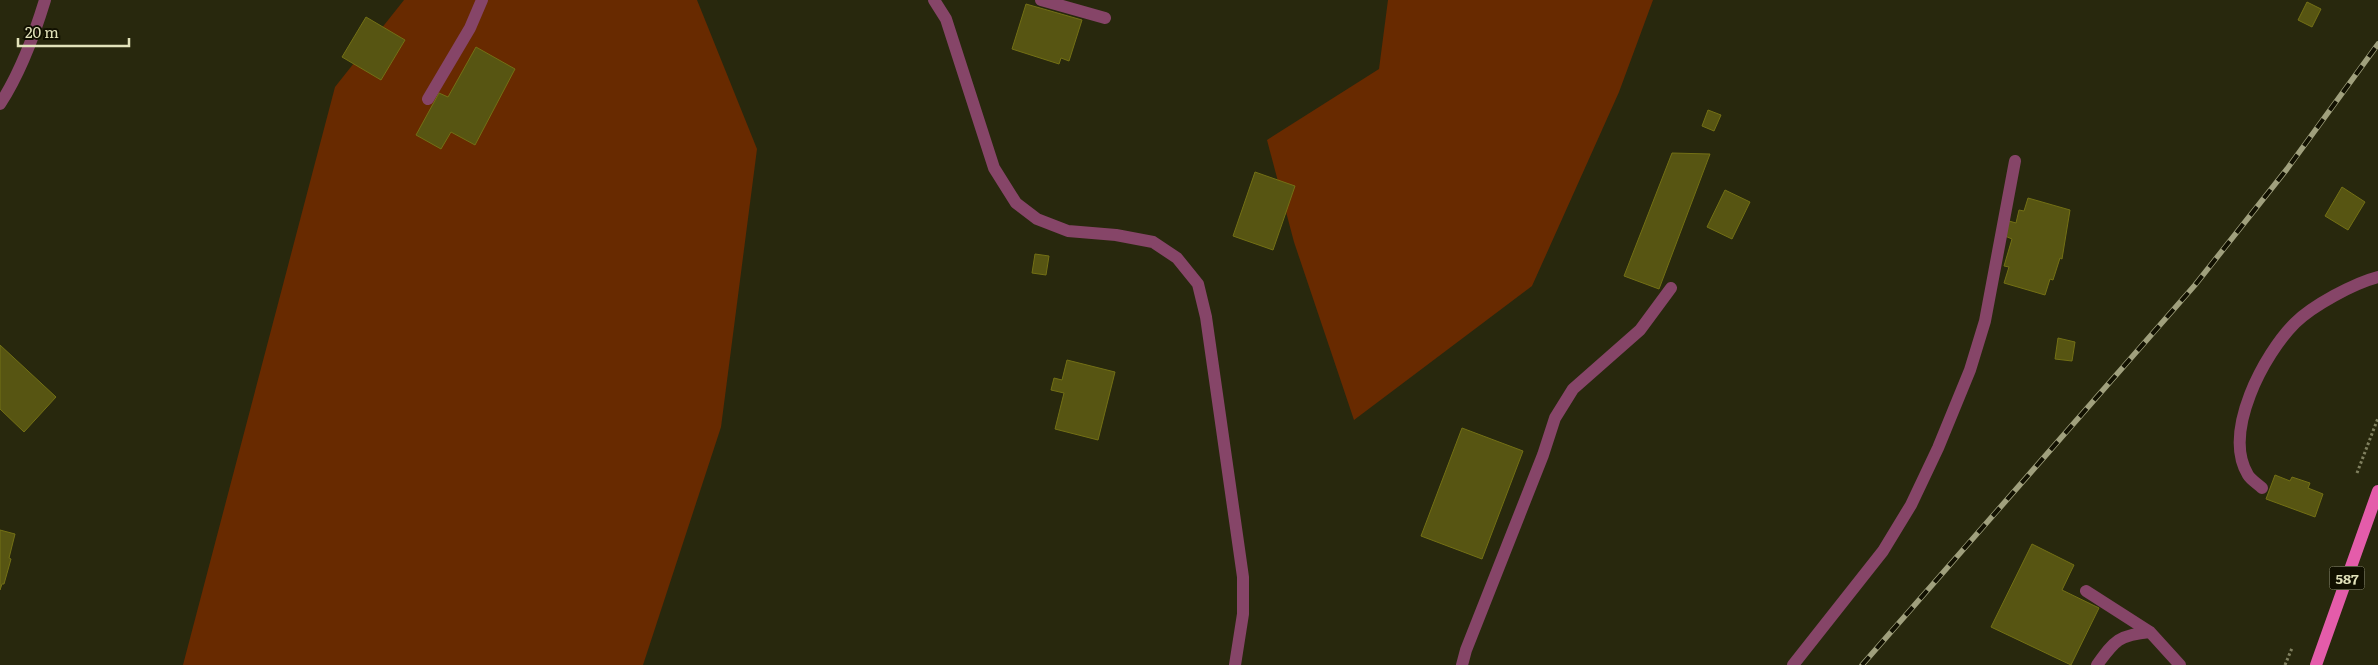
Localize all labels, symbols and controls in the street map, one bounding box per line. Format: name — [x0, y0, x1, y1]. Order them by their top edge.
scale bar — [18, 15, 129, 47]
text: 20 m — [25, 20, 59, 43]
road number: 587 — [2330, 566, 2364, 590]

